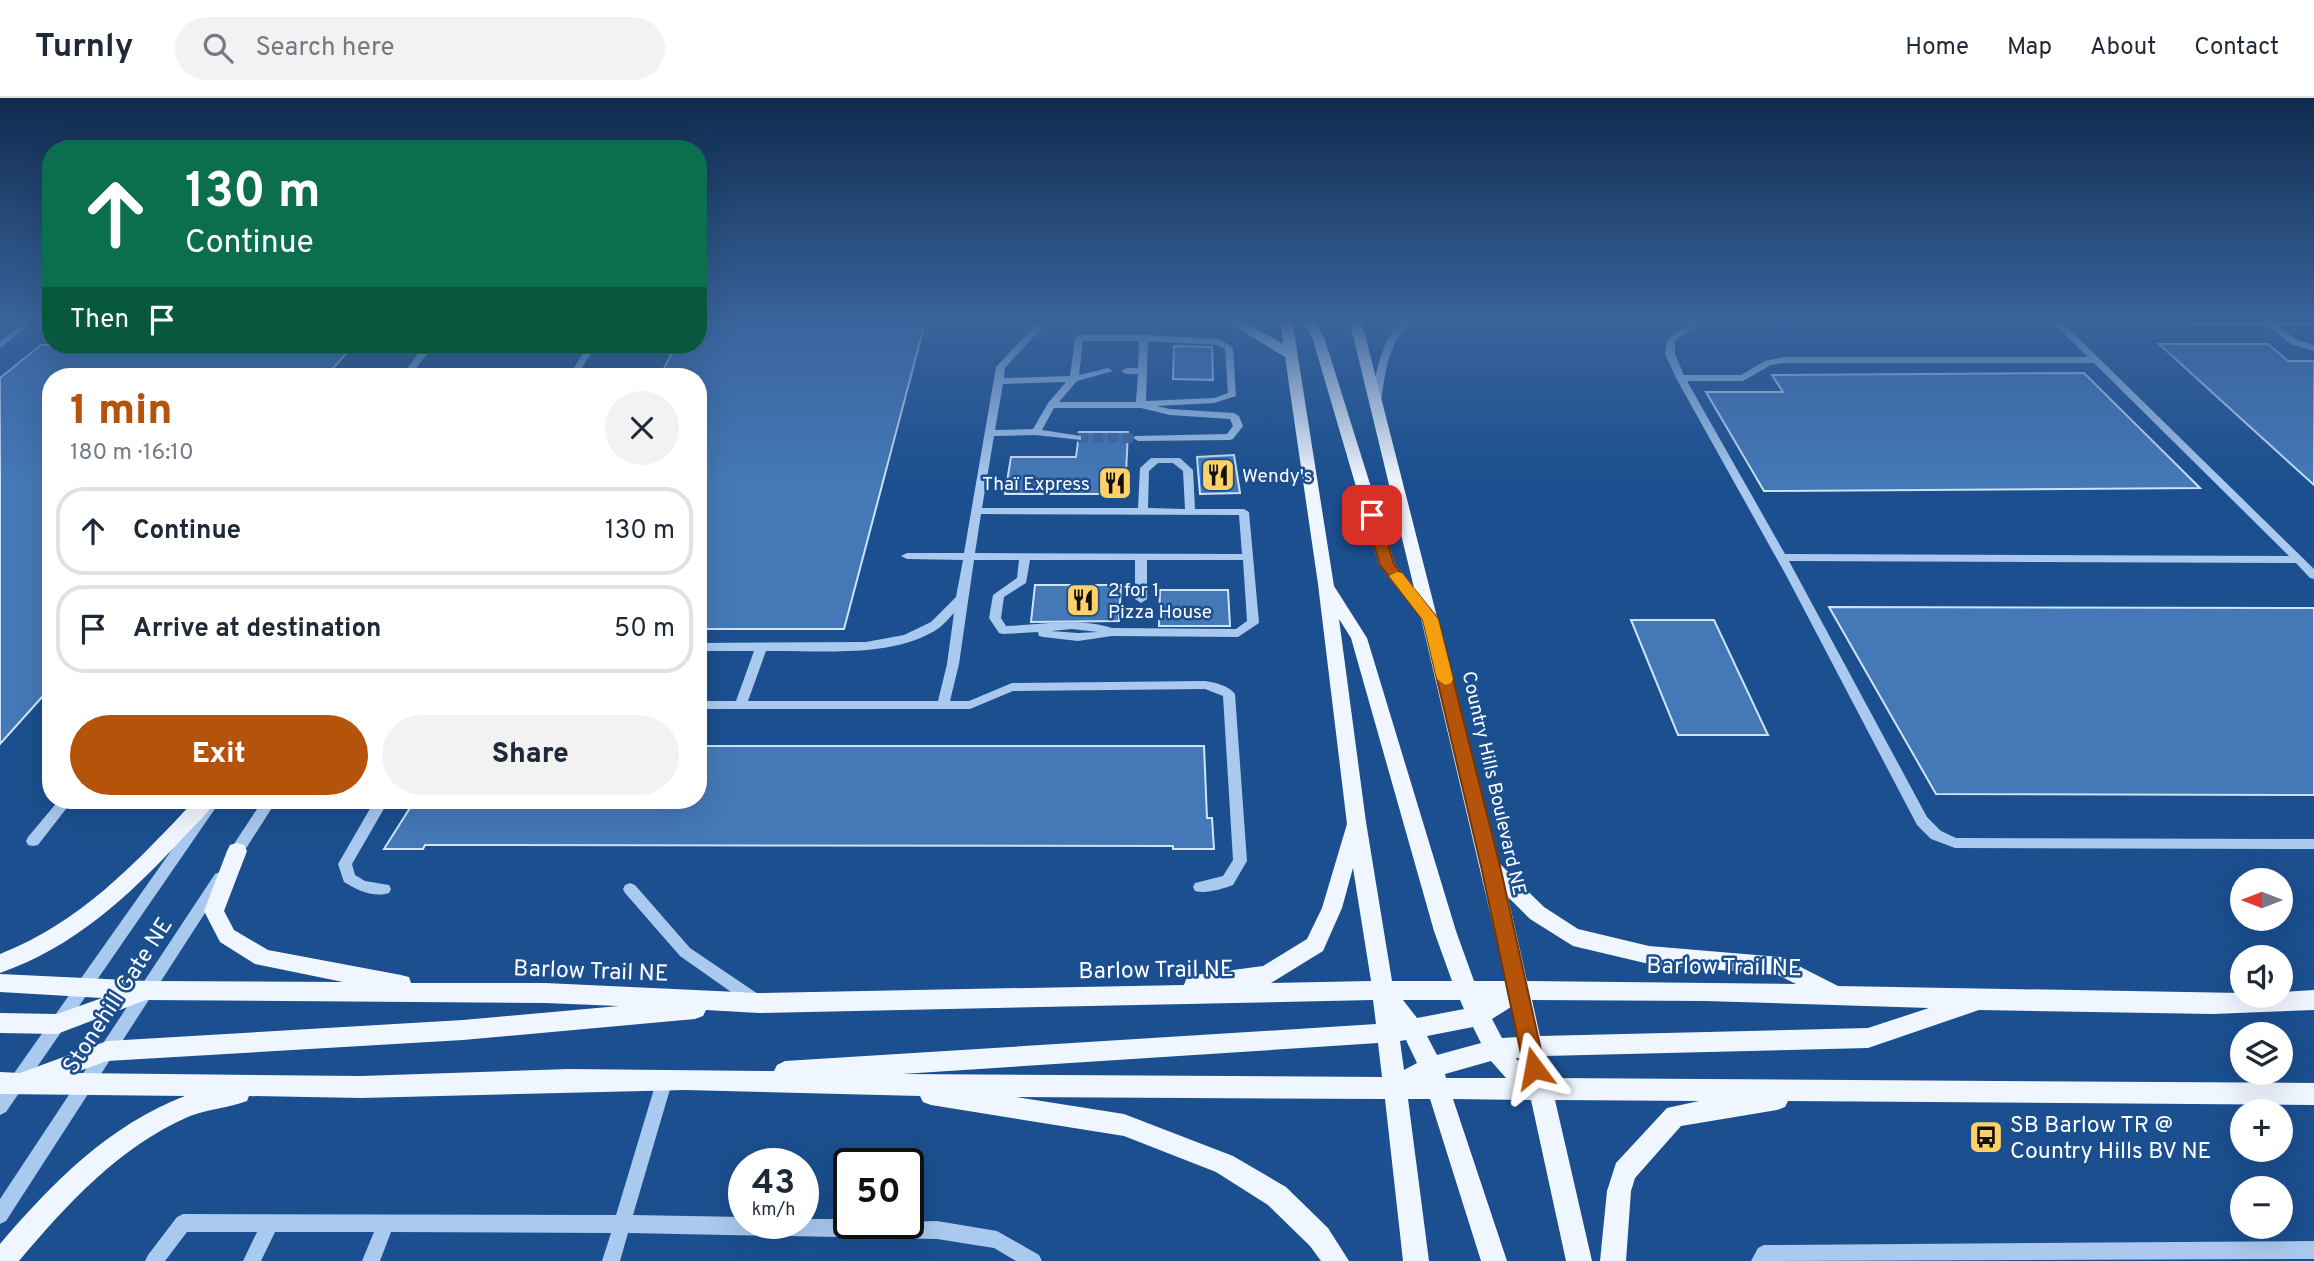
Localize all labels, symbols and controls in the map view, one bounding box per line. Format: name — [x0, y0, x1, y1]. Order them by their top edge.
search box — [175, 17, 665, 80]
text: Turnly — [35, 27, 133, 69]
icon: search — [199, 29, 237, 67]
text: Search here — [255, 32, 394, 65]
text: Home — [1905, 33, 1969, 63]
text: Map — [2007, 33, 2052, 63]
text: About — [2090, 33, 2156, 63]
text: Contact — [2194, 33, 2279, 63]
text: 130 m — [185, 163, 321, 225]
icon: ahead — [70, 168, 161, 259]
text: Continue — [185, 224, 314, 264]
icon: arrive — [143, 301, 181, 339]
text: Then — [70, 304, 129, 337]
text: 1 min — [70, 386, 173, 439]
button: close — [605, 391, 679, 465]
text: 180 m · 16:10 — [70, 439, 194, 468]
restaurant icon: Wendy's — [1199, 456, 1237, 494]
restaurant icon: Thaï Express — [1096, 464, 1134, 502]
place label: Wendy's — [1242, 465, 1313, 489]
place label: Thaï Express — [982, 473, 1090, 497]
pin — [1342, 485, 1402, 545]
icon: arrive — [1353, 496, 1391, 534]
icon: ahead — [74, 512, 112, 550]
text: Continue — [133, 515, 241, 548]
text: 130 m — [605, 515, 675, 548]
place label: 2 for 1 Pizza House — [1108, 579, 1212, 625]
restaurant icon: 2 for 1 Pizza House — [1064, 581, 1102, 619]
icon: arrive — [74, 610, 112, 648]
text: Arrive at destination — [133, 613, 381, 646]
text: 50 m — [614, 613, 675, 646]
street label: Country Hills Boulevard NE — [1456, 669, 1531, 898]
button: Exit — [70, 715, 368, 795]
button: Share — [382, 715, 679, 795]
north arrow — [2230, 868, 2292, 931]
map controls — [2230, 868, 2293, 1239]
street label: Stonehill Gate NE — [58, 913, 180, 1080]
button: sound — [2230, 945, 2293, 1008]
street label: Barlow Trail NE — [1646, 953, 1802, 984]
street label: Barlow Trail NE — [513, 955, 669, 990]
street label: Barlow Trail NE — [1078, 956, 1234, 987]
button: layers — [2230, 1022, 2293, 1085]
position arrow — [1497, 1031, 1571, 1105]
button: + — [2230, 1099, 2293, 1162]
place label: SB Barlow TR @ Country Hills BV NE — [2010, 1112, 2211, 1167]
bus stop icon: SB Barlow TR @ Country Hills BV NE — [1967, 1118, 2005, 1156]
speed limit sign: 50 — [833, 1148, 924, 1239]
text: 43 — [752, 1162, 795, 1206]
button: − — [2230, 1176, 2293, 1239]
text: km/h — [752, 1199, 795, 1222]

